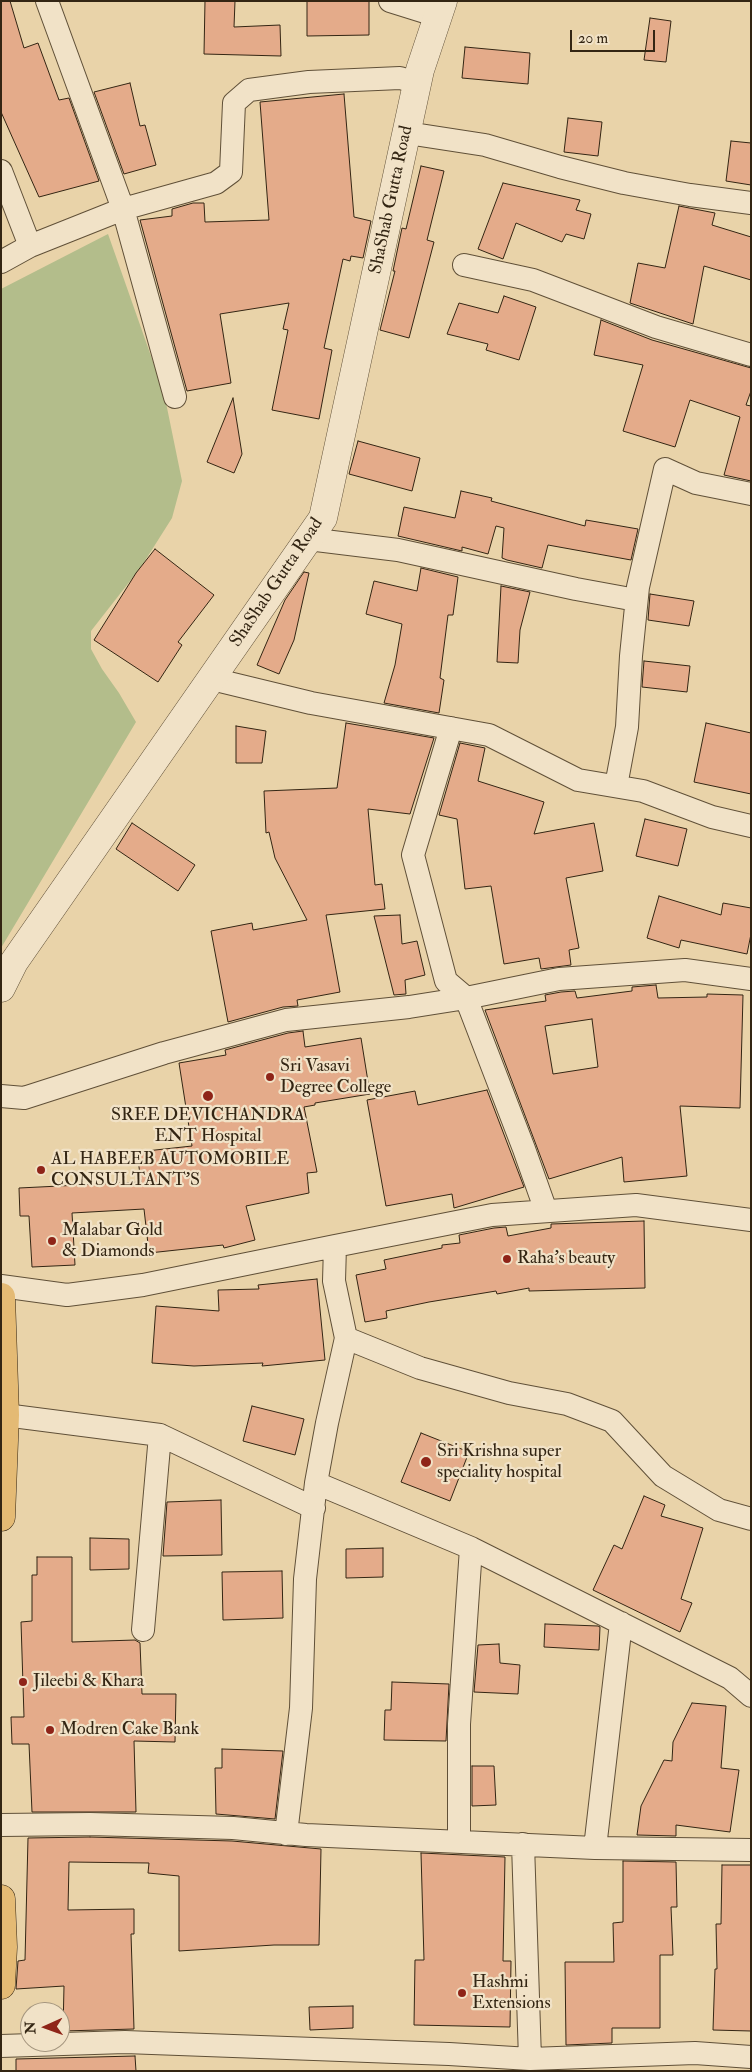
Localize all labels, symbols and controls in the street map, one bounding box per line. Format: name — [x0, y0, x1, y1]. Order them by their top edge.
scale bar — [572, 20, 657, 52]
text: 20 m — [578, 29, 608, 48]
street label: ShaShab Gutta Road — [366, 124, 418, 276]
street label: ShaShab Gutta Road — [226, 514, 328, 652]
place label: Sri Vasavi Degree College — [280, 1056, 391, 1098]
marker: Sri Vasavi Degree College — [264, 1071, 276, 1083]
marker: SREE DEVICHANDRA ENT Hospital — [201, 1089, 215, 1103]
place label: SREE DEVICHANDRA ENT Hospital — [111, 1105, 305, 1148]
place label: AL HABEEB AUTOMOBILE CONSULTANT'S — [51, 1149, 289, 1192]
marker: AL HABEEB AUTOMOBILE CONSULTANT'S — [35, 1164, 47, 1176]
place label: Malabar Gold & Diamonds — [62, 1220, 163, 1262]
marker: Malabar Gold & Diamonds — [46, 1235, 58, 1247]
place label: Raha's beauty — [517, 1248, 615, 1270]
marker: Raha's beauty — [501, 1253, 513, 1265]
place label: Sri Krishna super speciality hospital — [437, 1441, 562, 1484]
marker: Sri Krishna super speciality hospital — [419, 1455, 433, 1469]
place label: Jileebi & Khara — [33, 1671, 144, 1693]
marker: Jileebi & Khara — [17, 1676, 29, 1688]
place label: Modren Cake Bank — [60, 1719, 199, 1741]
marker: Modren Cake Bank — [44, 1724, 56, 1736]
place label: Hashmi Extensions — [472, 1972, 551, 2015]
marker: Hashmi Extensions — [456, 1987, 468, 1999]
north arrow — [20, 2002, 70, 2052]
text: N — [22, 2021, 39, 2034]

